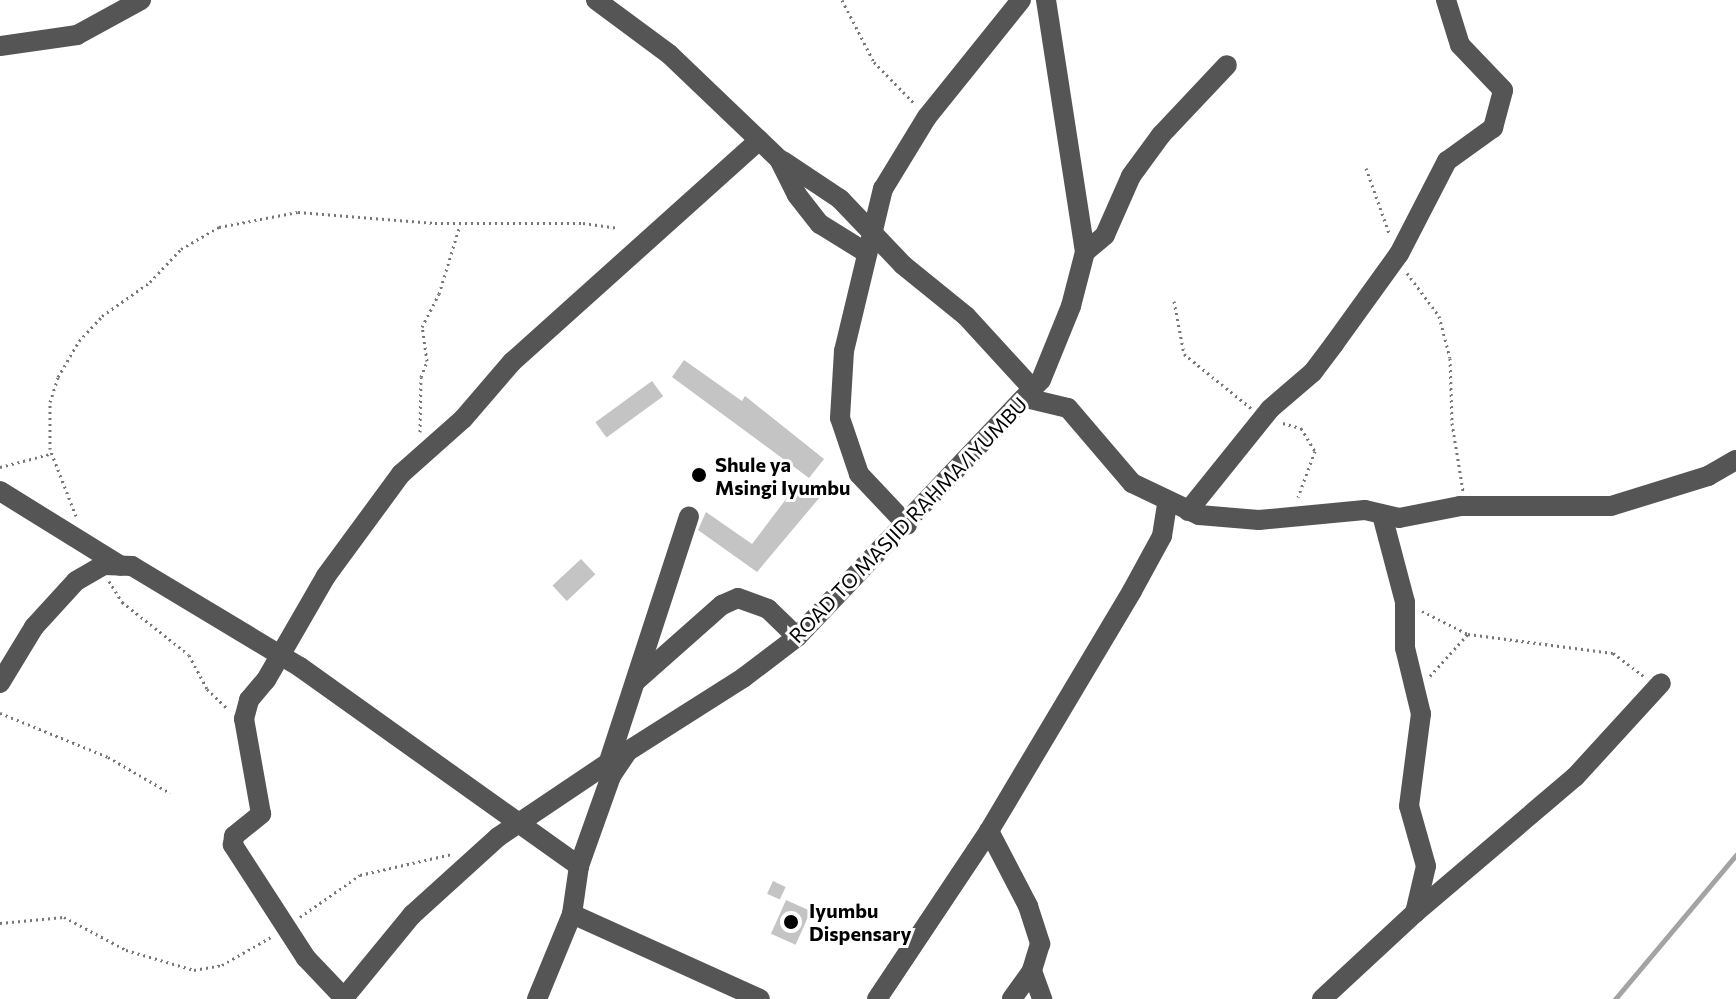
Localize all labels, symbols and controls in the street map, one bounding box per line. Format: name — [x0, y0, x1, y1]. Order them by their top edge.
street label: ROAD TO MASJID RAHMA/IYUMBU — [784, 392, 1032, 648]
place label: Shule ya Msingi Iyumbu — [715, 452, 850, 499]
marker: Shule ya Msingi Iyumbu — [690, 466, 708, 484]
place label: Iyumbu Dispensary — [809, 898, 912, 945]
marker: Iyumbu Dispensary — [780, 911, 802, 933]

